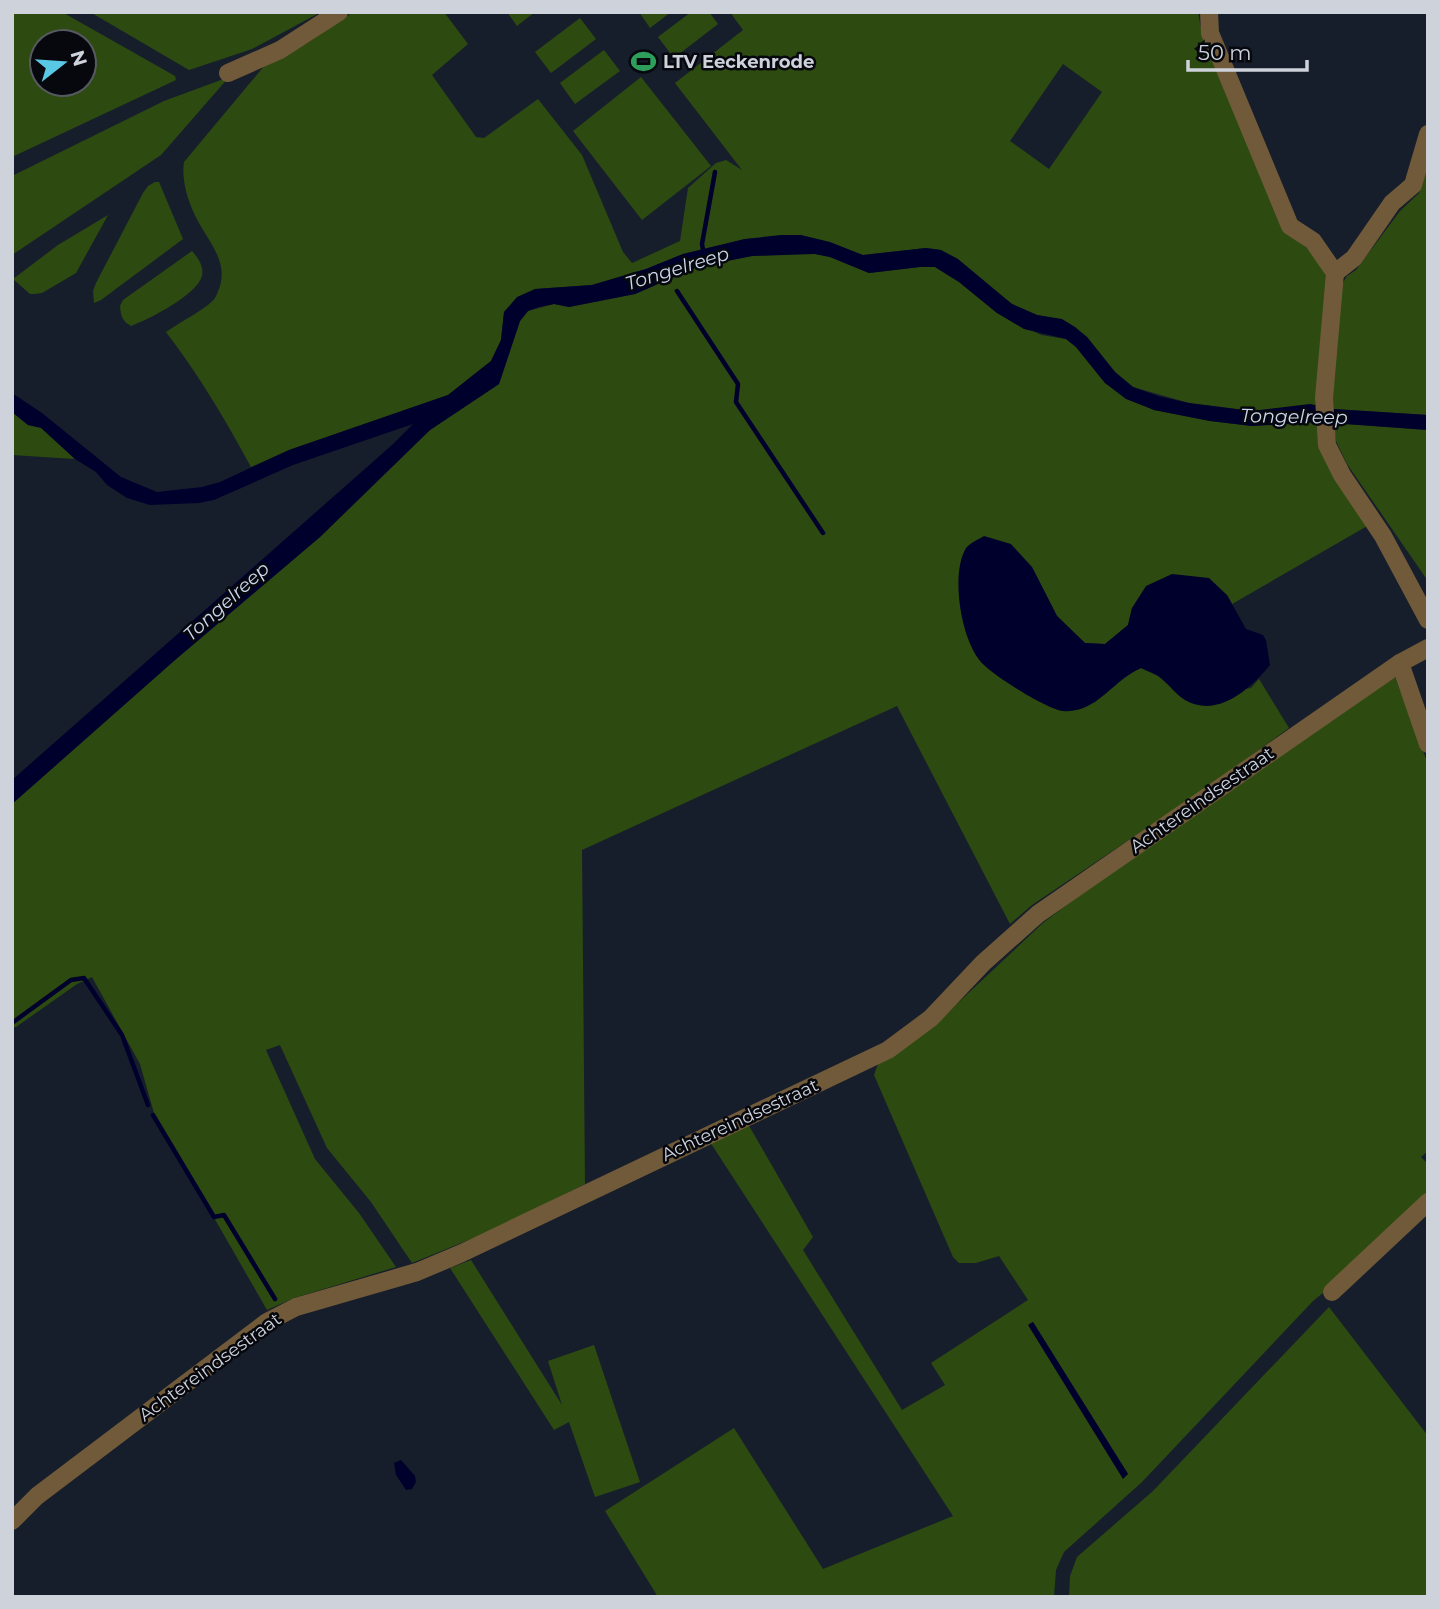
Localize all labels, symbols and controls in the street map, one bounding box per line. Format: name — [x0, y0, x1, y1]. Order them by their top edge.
north arrow — [28, 28, 98, 98]
scale bar — [1188, 28, 1307, 72]
text: 50 m — [1198, 40, 1252, 65]
text: N — [66, 47, 92, 69]
sports icon: LTV Eeckenrode — [629, 48, 657, 76]
place label: LTV Eeckenrode — [663, 51, 814, 73]
water label: Tongelreep — [622, 242, 732, 295]
water label: Tongelreep — [1240, 404, 1348, 429]
water label: Tongelreep — [179, 557, 274, 646]
street label: Achtereindsestraat — [1126, 742, 1278, 858]
street label: Achtereindsestraat — [658, 1074, 822, 1166]
street label: Achtereindsestraat — [134, 1308, 286, 1426]

